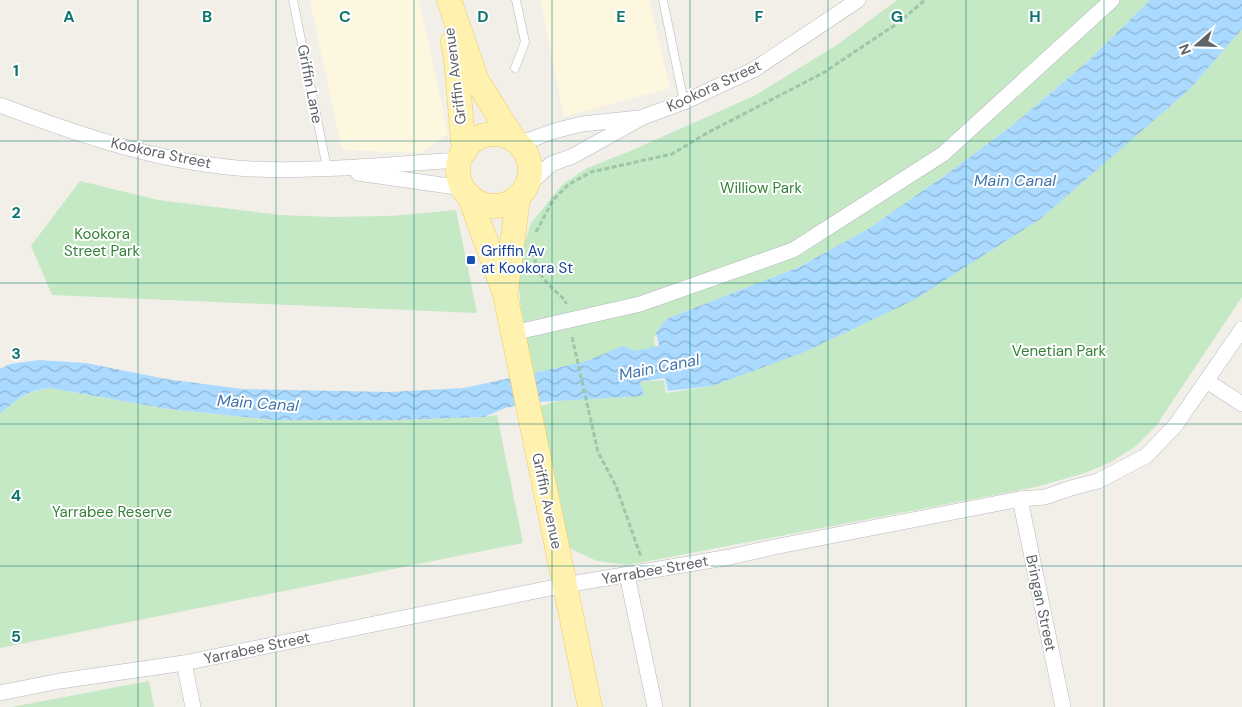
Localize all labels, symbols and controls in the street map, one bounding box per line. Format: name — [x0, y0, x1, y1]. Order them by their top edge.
text: A — [63, 6, 75, 27]
text: B — [202, 6, 212, 27]
text: C — [339, 6, 351, 27]
text: D — [477, 6, 489, 27]
text: E — [616, 6, 626, 27]
text: F — [755, 6, 764, 27]
text: G — [891, 6, 903, 27]
text: H — [1029, 6, 1041, 27]
north arrow — [1172, 20, 1222, 70]
street label: Griffin Avenue — [439, 26, 471, 126]
text: N — [1175, 42, 1195, 57]
street label: Griffin Lane — [293, 43, 327, 125]
street label: Kookora Street — [663, 55, 765, 117]
text: 1 — [13, 60, 19, 81]
street label: Kookora Street — [109, 133, 213, 173]
water label: Main Canal — [974, 170, 1056, 191]
park label: Williow Park — [720, 178, 802, 198]
text: 2 — [11, 202, 21, 223]
park label: Kookora Street Park — [64, 224, 140, 261]
place label: Griffin Av at Kookora St — [481, 241, 573, 278]
marker: Griffin Av at Kookora St — [465, 254, 477, 266]
park label: Venetian Park — [1012, 341, 1107, 361]
text: 3 — [11, 343, 21, 364]
water label: Main Canal — [617, 349, 702, 385]
water label: Main Canal — [216, 390, 300, 416]
street label: Griffin Avenue — [527, 451, 567, 551]
text: 4 — [11, 485, 21, 506]
park label: Yarrabee Reserve — [52, 502, 172, 522]
street label: Yarrabee Street — [600, 551, 710, 589]
street label: Bringan Street — [1021, 553, 1061, 653]
text: 5 — [11, 626, 21, 647]
street label: Yarrabee Street — [202, 627, 312, 669]

